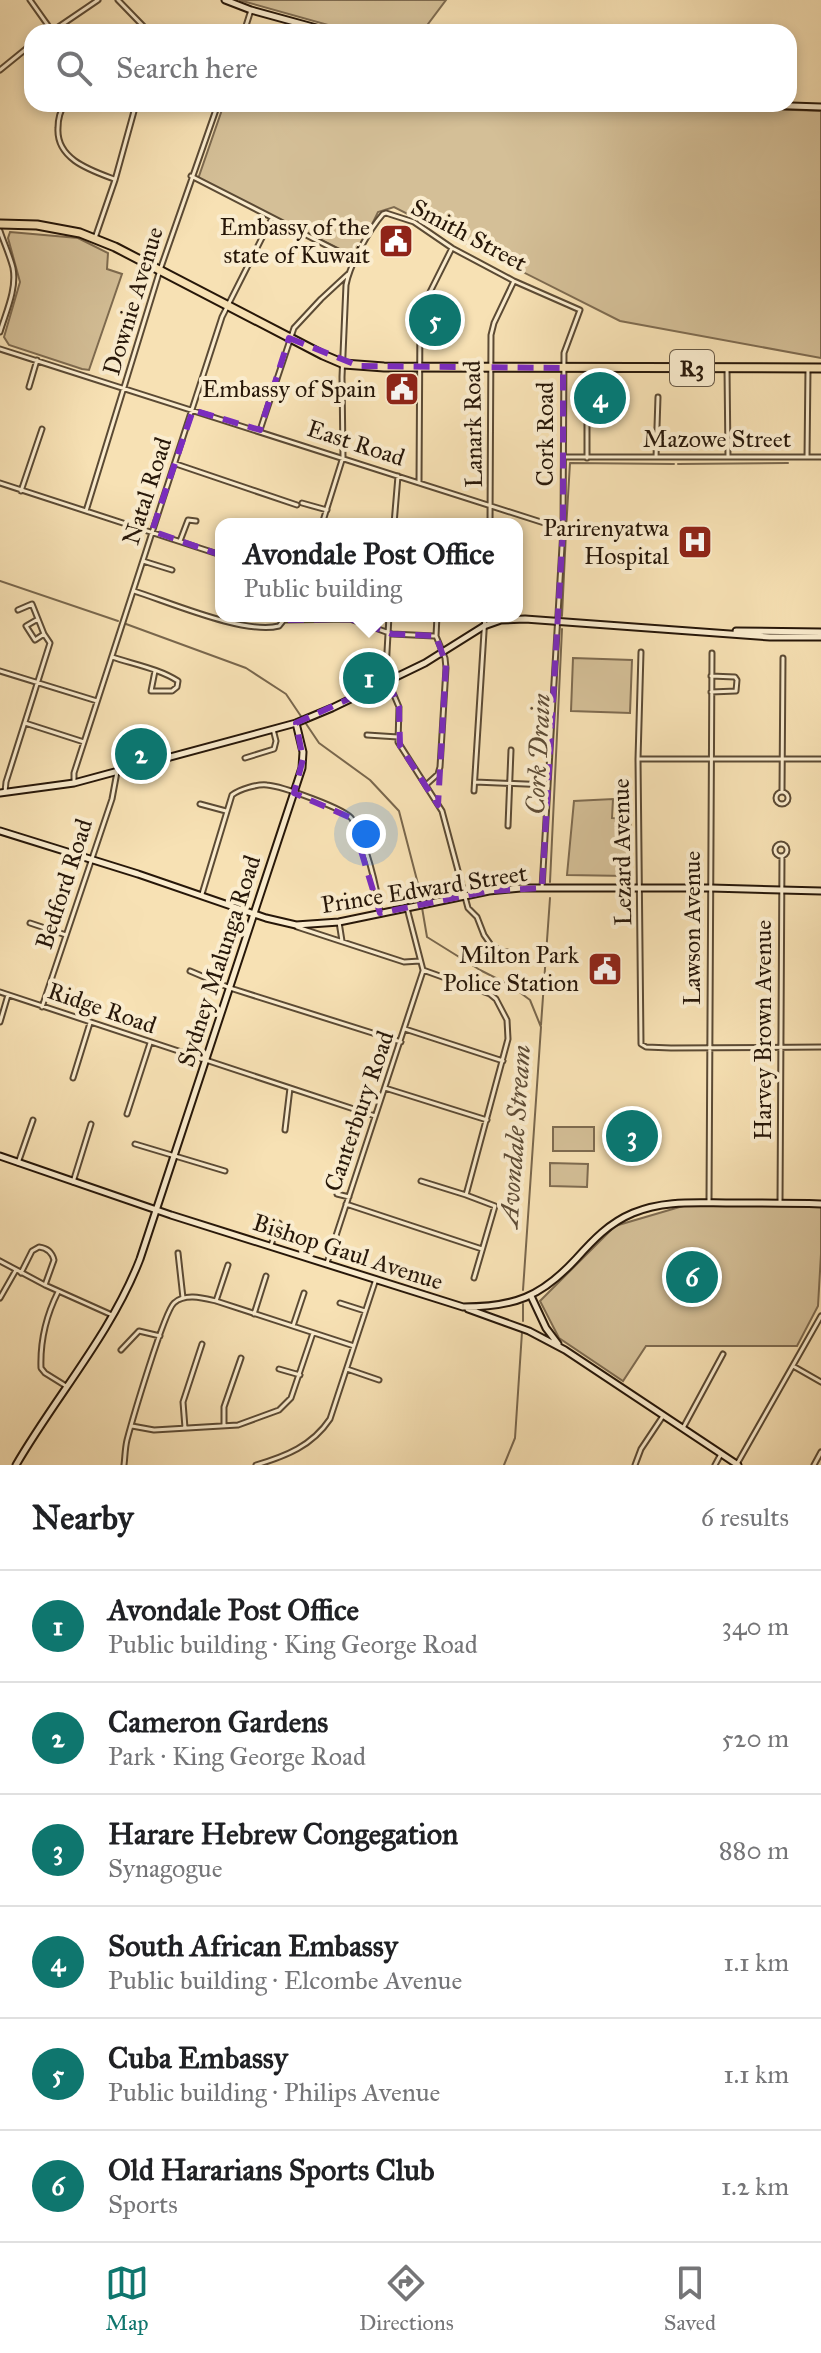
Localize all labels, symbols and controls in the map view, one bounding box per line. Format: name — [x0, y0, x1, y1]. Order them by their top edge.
search box — [24, 24, 797, 112]
icon: search — [52, 46, 96, 90]
text: Search here — [116, 50, 258, 86]
street label: Smith Street — [406, 192, 533, 278]
place label: Embassy of the state of Kuwait — [220, 212, 370, 270]
public building icon: Embassy of the state of Kuwait — [377, 222, 415, 260]
street label: Downie Avenue — [96, 223, 170, 379]
pin: 5 — [409, 290, 461, 350]
road number: R3 — [670, 350, 714, 386]
street label: Lanark Road — [457, 360, 489, 488]
pin: 4 — [574, 368, 626, 428]
public building icon: Embassy of Spain — [383, 370, 421, 408]
place label: Embassy of Spain — [202, 374, 376, 404]
street label: Cork Road — [530, 382, 560, 486]
street label: East Road — [303, 413, 409, 473]
street label: Mazowe Street — [643, 424, 792, 454]
street label: Natal Road — [116, 433, 178, 549]
place label: Parirenyatwa Hospital — [543, 513, 670, 571]
popup — [215, 518, 523, 622]
hospital icon: Parirenyatwa Hospital — [676, 523, 714, 561]
text: Avondale Post Office — [243, 536, 495, 572]
text: Public building — [243, 572, 402, 604]
pin: 1 — [343, 648, 395, 708]
water label: Cork Drain — [519, 692, 557, 815]
pin: 2 — [115, 724, 167, 784]
street label: Lezard Avenue — [606, 778, 638, 926]
your location — [346, 814, 386, 854]
street label: Bedford Road — [29, 815, 99, 953]
street label: Sydney Malunga Road — [171, 851, 267, 1071]
street label: Lawson Avenue — [677, 851, 707, 1005]
street label: Prince Edward Street — [319, 858, 530, 920]
street label: Harvey Brown Avenue — [748, 920, 778, 1140]
place label: Milton Park Police Station — [443, 940, 580, 998]
public building icon: Milton Park Police Station — [586, 950, 624, 988]
street label: Ridge Road — [44, 975, 160, 1041]
street label: Canterbury Road — [318, 1027, 400, 1195]
water label: Avondale Stream — [492, 1044, 537, 1231]
pin: 3 — [606, 1106, 658, 1166]
street label: Bishop Gaul Avenue — [249, 1207, 447, 1297]
pin: 6 — [666, 1247, 718, 1307]
text: Nearby — [32, 1497, 134, 1538]
text: 6 results — [701, 1501, 789, 1533]
text: Avondale Post Office — [108, 1592, 359, 1628]
text: 1 — [53, 1610, 63, 1642]
text: 340 m — [722, 1610, 789, 1642]
text: Public building · King George Road — [108, 1628, 478, 1660]
text: Cameron Gardens — [108, 1704, 328, 1740]
text: 2 — [52, 1722, 64, 1754]
text: 520 m — [722, 1722, 789, 1754]
text: Park · King George Road — [108, 1740, 366, 1772]
text: Harare Hebrew Congegation — [108, 1816, 458, 1852]
text: 3 — [53, 1834, 63, 1866]
text: 880 m — [719, 1834, 789, 1866]
text: Synagogue — [108, 1852, 223, 1884]
text: South African Embassy — [108, 1928, 398, 1964]
text: 4 — [51, 1946, 65, 1978]
text: 1.1 km — [724, 1946, 789, 1978]
text: Public building · Elcombe Avenue — [108, 1964, 462, 1996]
text: Cuba Embassy — [108, 2040, 288, 2076]
text: 5 — [52, 2058, 64, 2090]
text: 1.1 km — [724, 2058, 789, 2090]
text: Public building · Philips Avenue — [108, 2076, 440, 2108]
text: Old Hararians Sports Club — [108, 2152, 435, 2188]
text: 6 — [51, 2170, 65, 2202]
text: 1.2 km — [721, 2170, 789, 2202]
text: Sports — [108, 2188, 178, 2220]
tab: Map — [105, 2261, 149, 2336]
tab: Directions — [359, 2261, 454, 2336]
tab: Saved — [664, 2261, 716, 2336]

